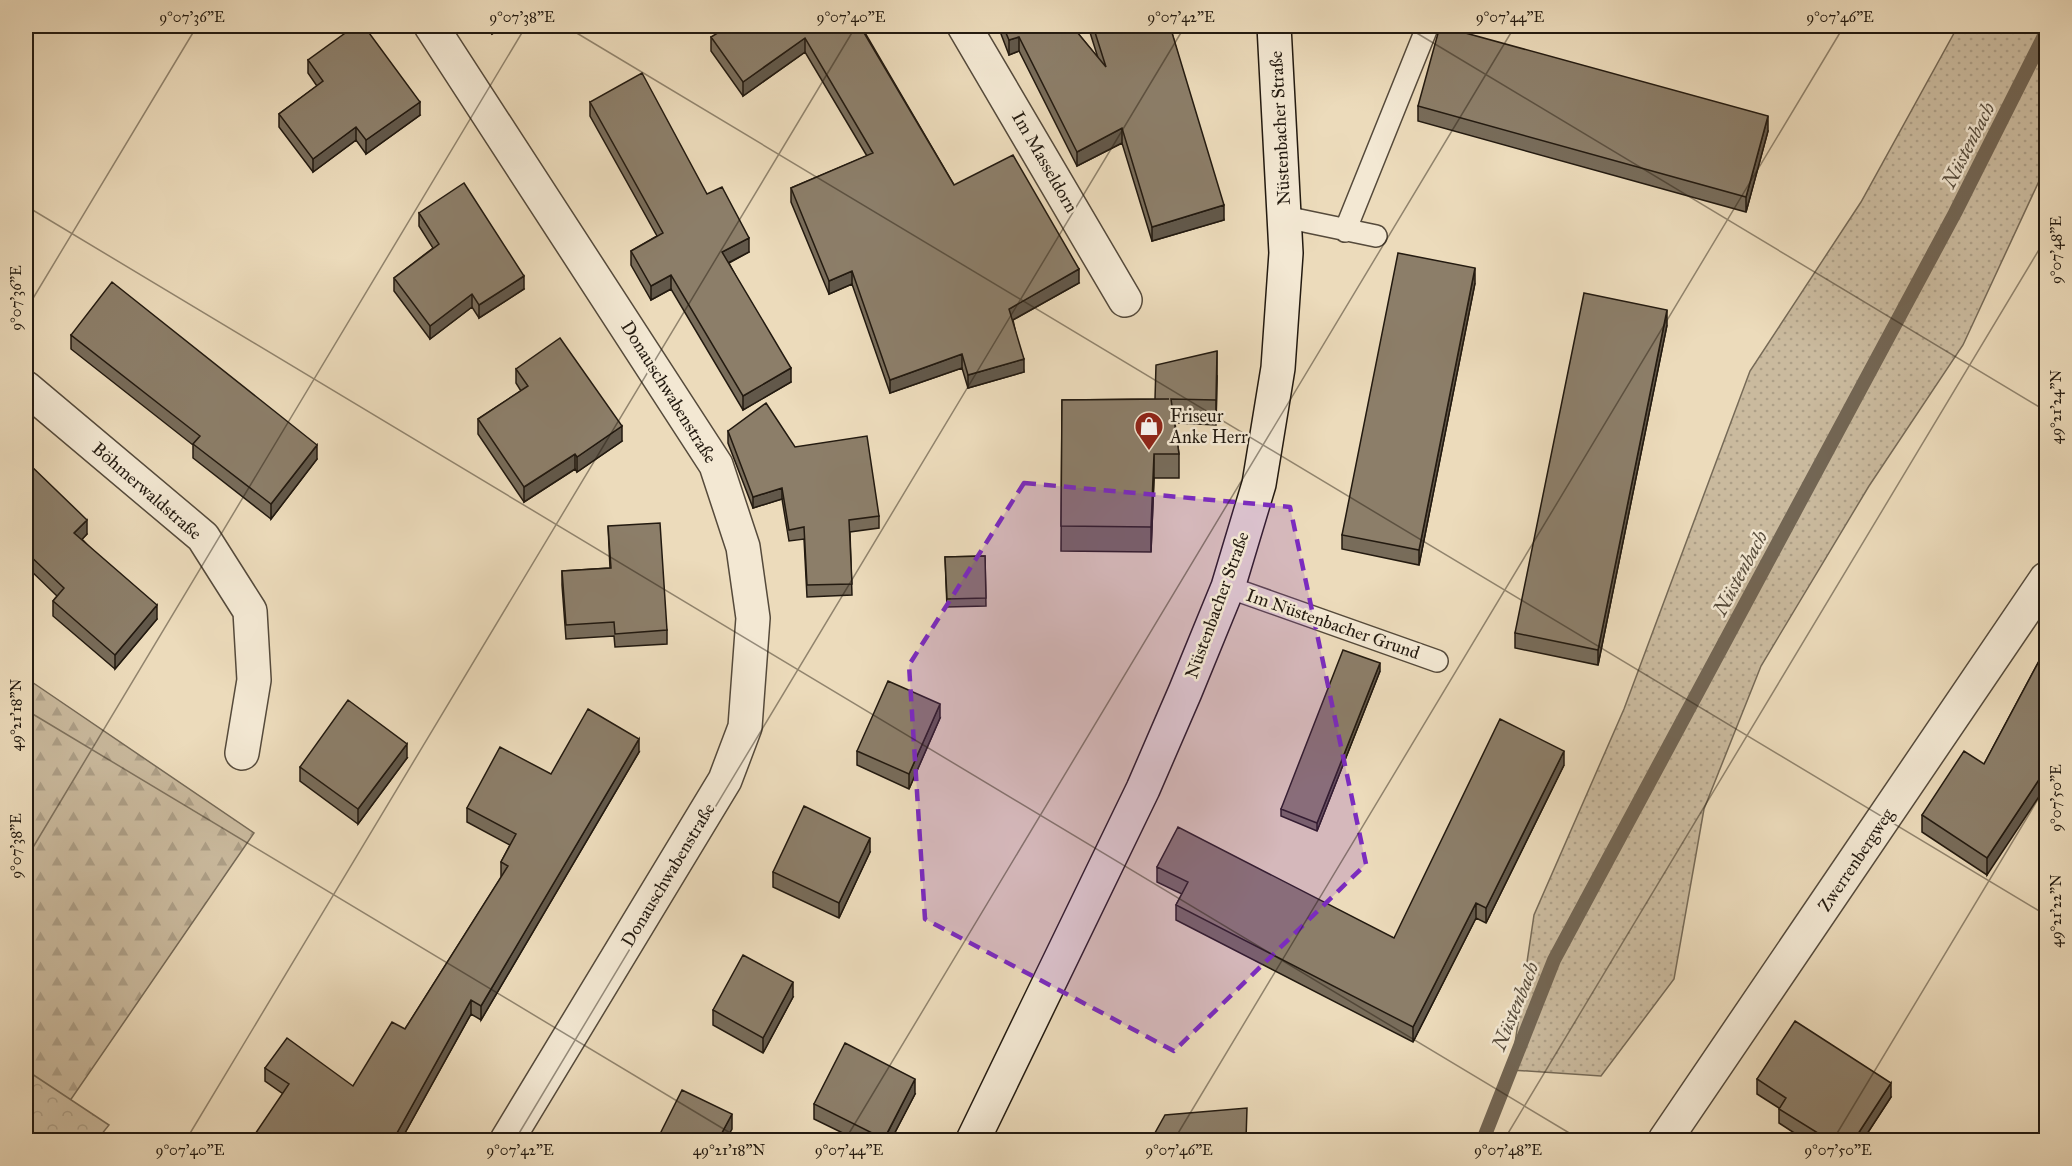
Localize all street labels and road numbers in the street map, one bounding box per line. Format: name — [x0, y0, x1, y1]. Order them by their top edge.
street label: Nüstenbacher Straße — [1265, 50, 1295, 206]
street label: Im Masseldorn — [1007, 108, 1083, 217]
street label: Donauschwabenstraße — [616, 317, 722, 467]
street label: Böhmerwaldstraße — [88, 438, 206, 544]
street label: Nüstenbacher Straße — [1180, 529, 1254, 681]
street label: Im Nüstenbacher Grund — [1243, 584, 1423, 664]
street label: Donauschwabenstraße — [616, 799, 720, 951]
street label: Zwerrenbergweg — [1813, 804, 1900, 916]

